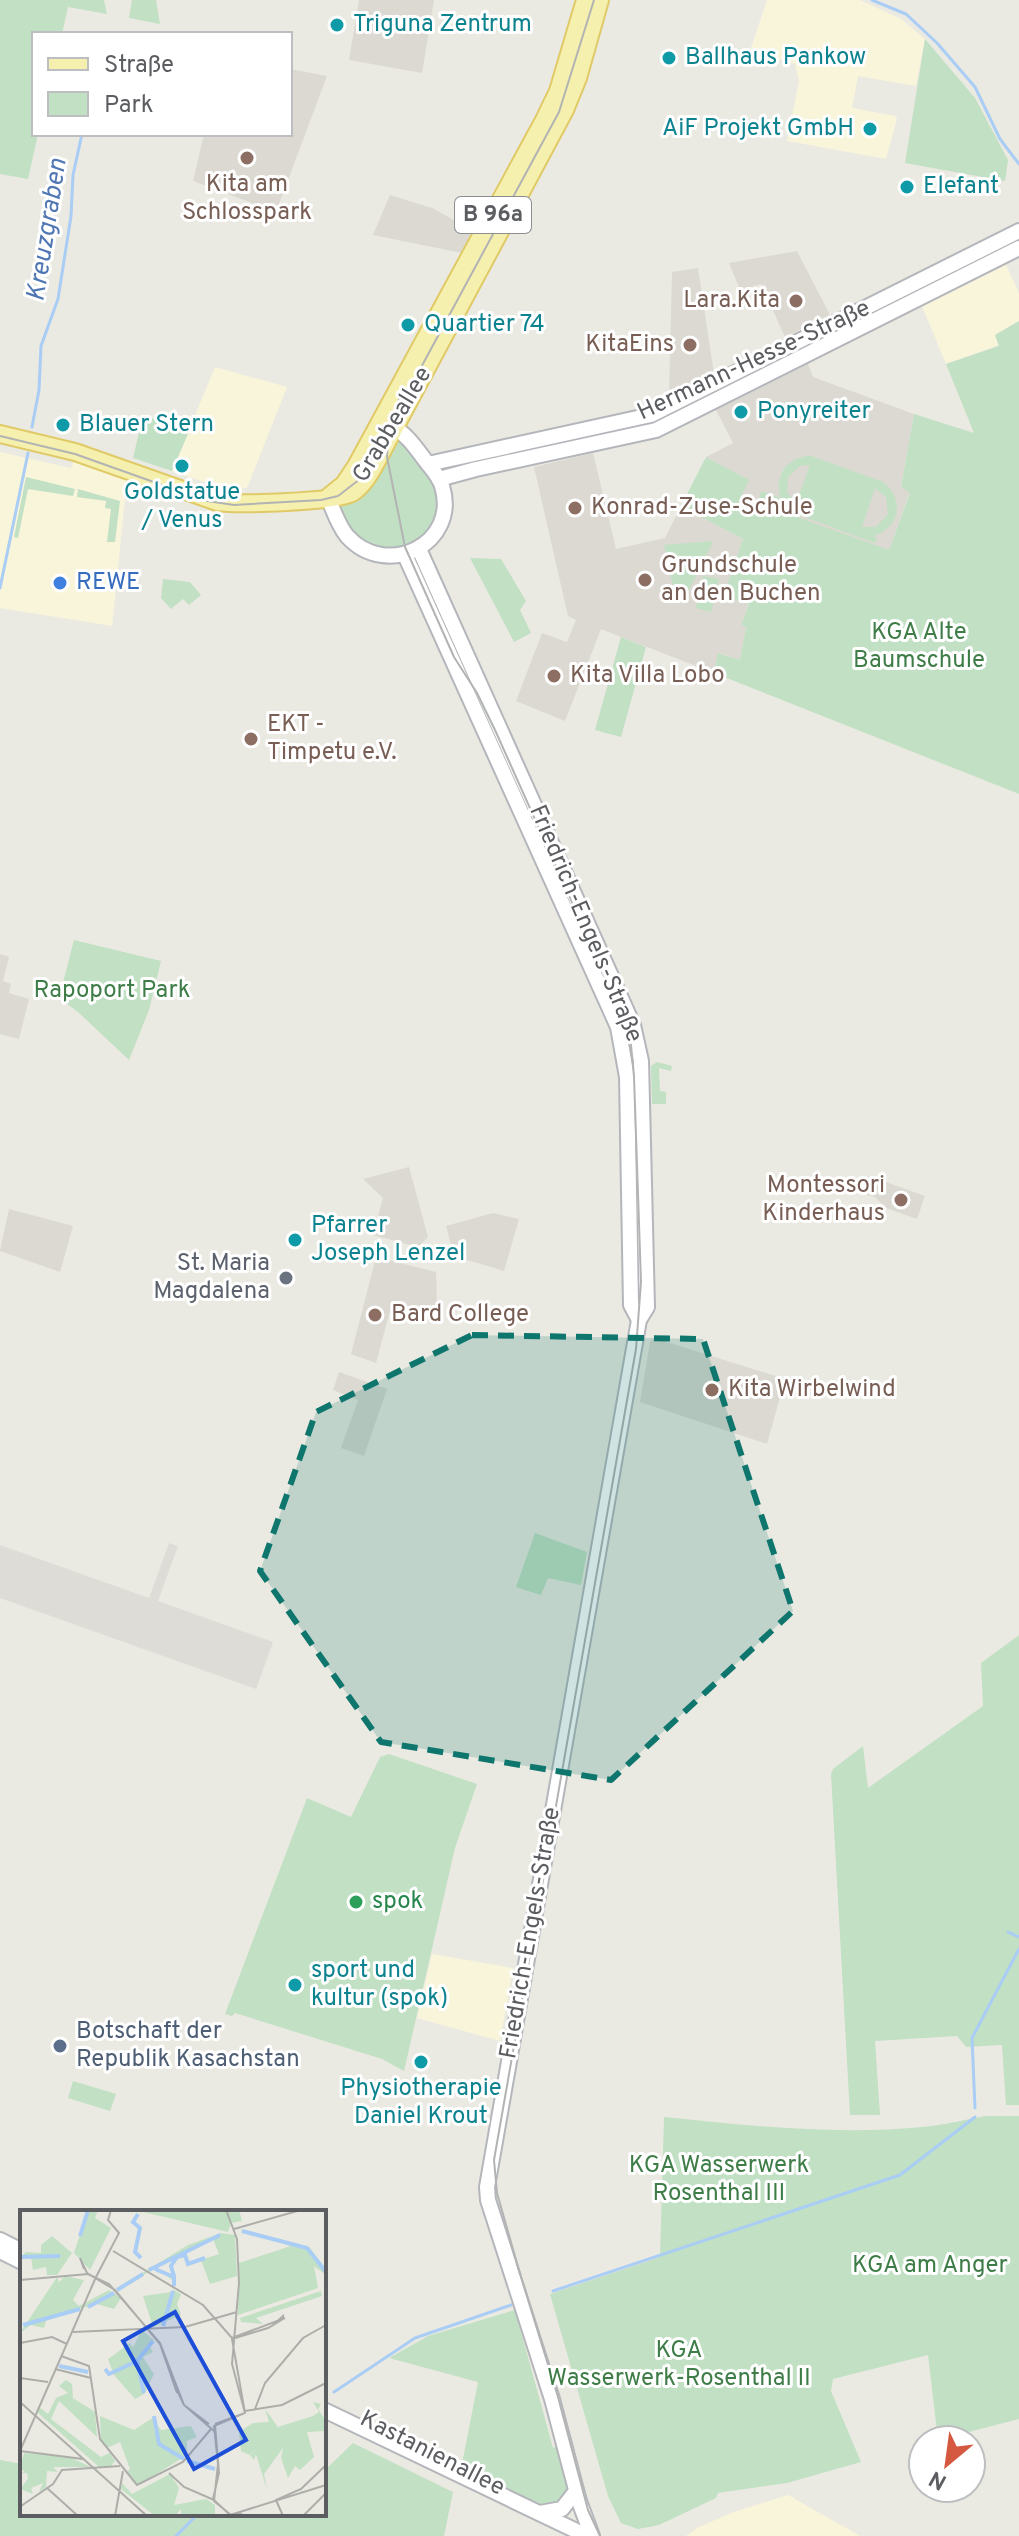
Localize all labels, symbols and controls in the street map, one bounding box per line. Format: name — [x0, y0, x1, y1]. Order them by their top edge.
place label: Triguna Zentrum — [353, 10, 532, 40]
marker: Triguna Zentrum — [328, 16, 346, 34]
legend — [32, 32, 292, 136]
place label: Ballhaus Pankow — [685, 43, 866, 73]
marker: Ballhaus Pankow — [660, 49, 678, 67]
text: Straße — [104, 51, 174, 81]
text: Park — [104, 91, 154, 121]
place label: AiF Projekt GmbH — [662, 114, 854, 144]
marker: AiF Projekt GmbH — [861, 120, 879, 138]
marker: Kita am Schlosspark — [238, 149, 256, 167]
water label: Kreuzgraben — [20, 156, 76, 304]
place label: Kita am Schlosspark — [182, 170, 312, 228]
place label: Elefant — [923, 172, 999, 202]
marker: Elefant — [898, 178, 916, 196]
road number: B 96a — [455, 197, 531, 233]
place label: Lara.Kita — [683, 286, 780, 316]
marker: Lara.Kita — [787, 292, 805, 310]
street label: Hermann-Hesse-Straße — [633, 294, 875, 428]
place label: Quartier 74 — [424, 310, 545, 340]
marker: Quartier 74 — [399, 316, 417, 334]
place label: KitaEins — [585, 330, 674, 360]
marker: KitaEins — [681, 336, 699, 354]
street label: Grabbeallee — [347, 362, 439, 488]
place label: Ponyreiter — [757, 397, 871, 427]
marker: Ponyreiter — [732, 403, 750, 421]
place label: Blauer Stern — [79, 410, 214, 440]
marker: Blauer Stern — [54, 416, 72, 434]
marker: Goldstatue / Venus — [173, 457, 191, 475]
place label: Goldstatue / Venus — [124, 478, 240, 536]
place label: Konrad-Zuse-Schule — [591, 493, 813, 523]
marker: Konrad-Zuse-Schule — [566, 499, 584, 517]
place label: Grundschule an den Buchen — [661, 551, 821, 609]
place label: REWE — [76, 568, 140, 598]
marker: Grundschule an den Buchen — [636, 571, 654, 589]
marker: REWE — [51, 574, 69, 592]
park label: KGA Alte Baumschule — [853, 618, 985, 676]
place label: Kita Villa Lobo — [570, 661, 725, 691]
marker: Kita Villa Lobo — [545, 667, 563, 685]
place label: EKT - Timpetu e.V. — [267, 710, 397, 768]
marker: EKT - Timpetu e.V. — [242, 730, 260, 748]
street label: Friedrich-Engels-Straße — [521, 801, 649, 1047]
park label: Rapoport Park — [33, 976, 191, 1006]
place label: Montessori Kinderhaus — [762, 1171, 885, 1229]
marker: Montessori Kinderhaus — [892, 1191, 910, 1209]
place label: Pfarrer Joseph Lenzel — [311, 1211, 465, 1269]
marker: Pfarrer Joseph Lenzel — [286, 1231, 304, 1249]
place label: St. Maria Magdalena — [153, 1249, 270, 1307]
marker: St. Maria Magdalena — [277, 1269, 295, 1287]
place label: Bard College — [391, 1300, 529, 1330]
marker: Bard College — [366, 1306, 384, 1324]
place label: Kita Wirbelwind — [728, 1375, 896, 1405]
marker: Kita Wirbelwind — [703, 1381, 721, 1399]
street label: Friedrich-Engels-Straße — [494, 1805, 568, 2061]
place label: spok — [372, 1887, 423, 1917]
marker: spok — [347, 1893, 365, 1911]
place label: sport und kultur (spok) — [311, 1956, 448, 2014]
marker: sport und kultur (spok) — [286, 1976, 304, 1994]
place label: Botschaft der Republik Kasachstan — [76, 2017, 300, 2075]
marker: Botschaft der Republik Kasachstan — [51, 2037, 69, 2055]
marker: Physiotherapie Daniel Krout — [412, 2053, 430, 2071]
place label: Physiotherapie Daniel Krout — [340, 2074, 502, 2132]
park label: KGA Wasserwerk Rosenthal III — [629, 2151, 809, 2209]
inset map — [20, 2210, 326, 2516]
park label: KGA am Anger — [852, 2251, 1008, 2281]
park label: KGA Wasserwerk-Rosenthal II — [547, 2336, 811, 2394]
street label: Kastanienallee — [354, 2405, 510, 2503]
north arrow — [907, 2424, 987, 2504]
text: N — [925, 2464, 952, 2495]

